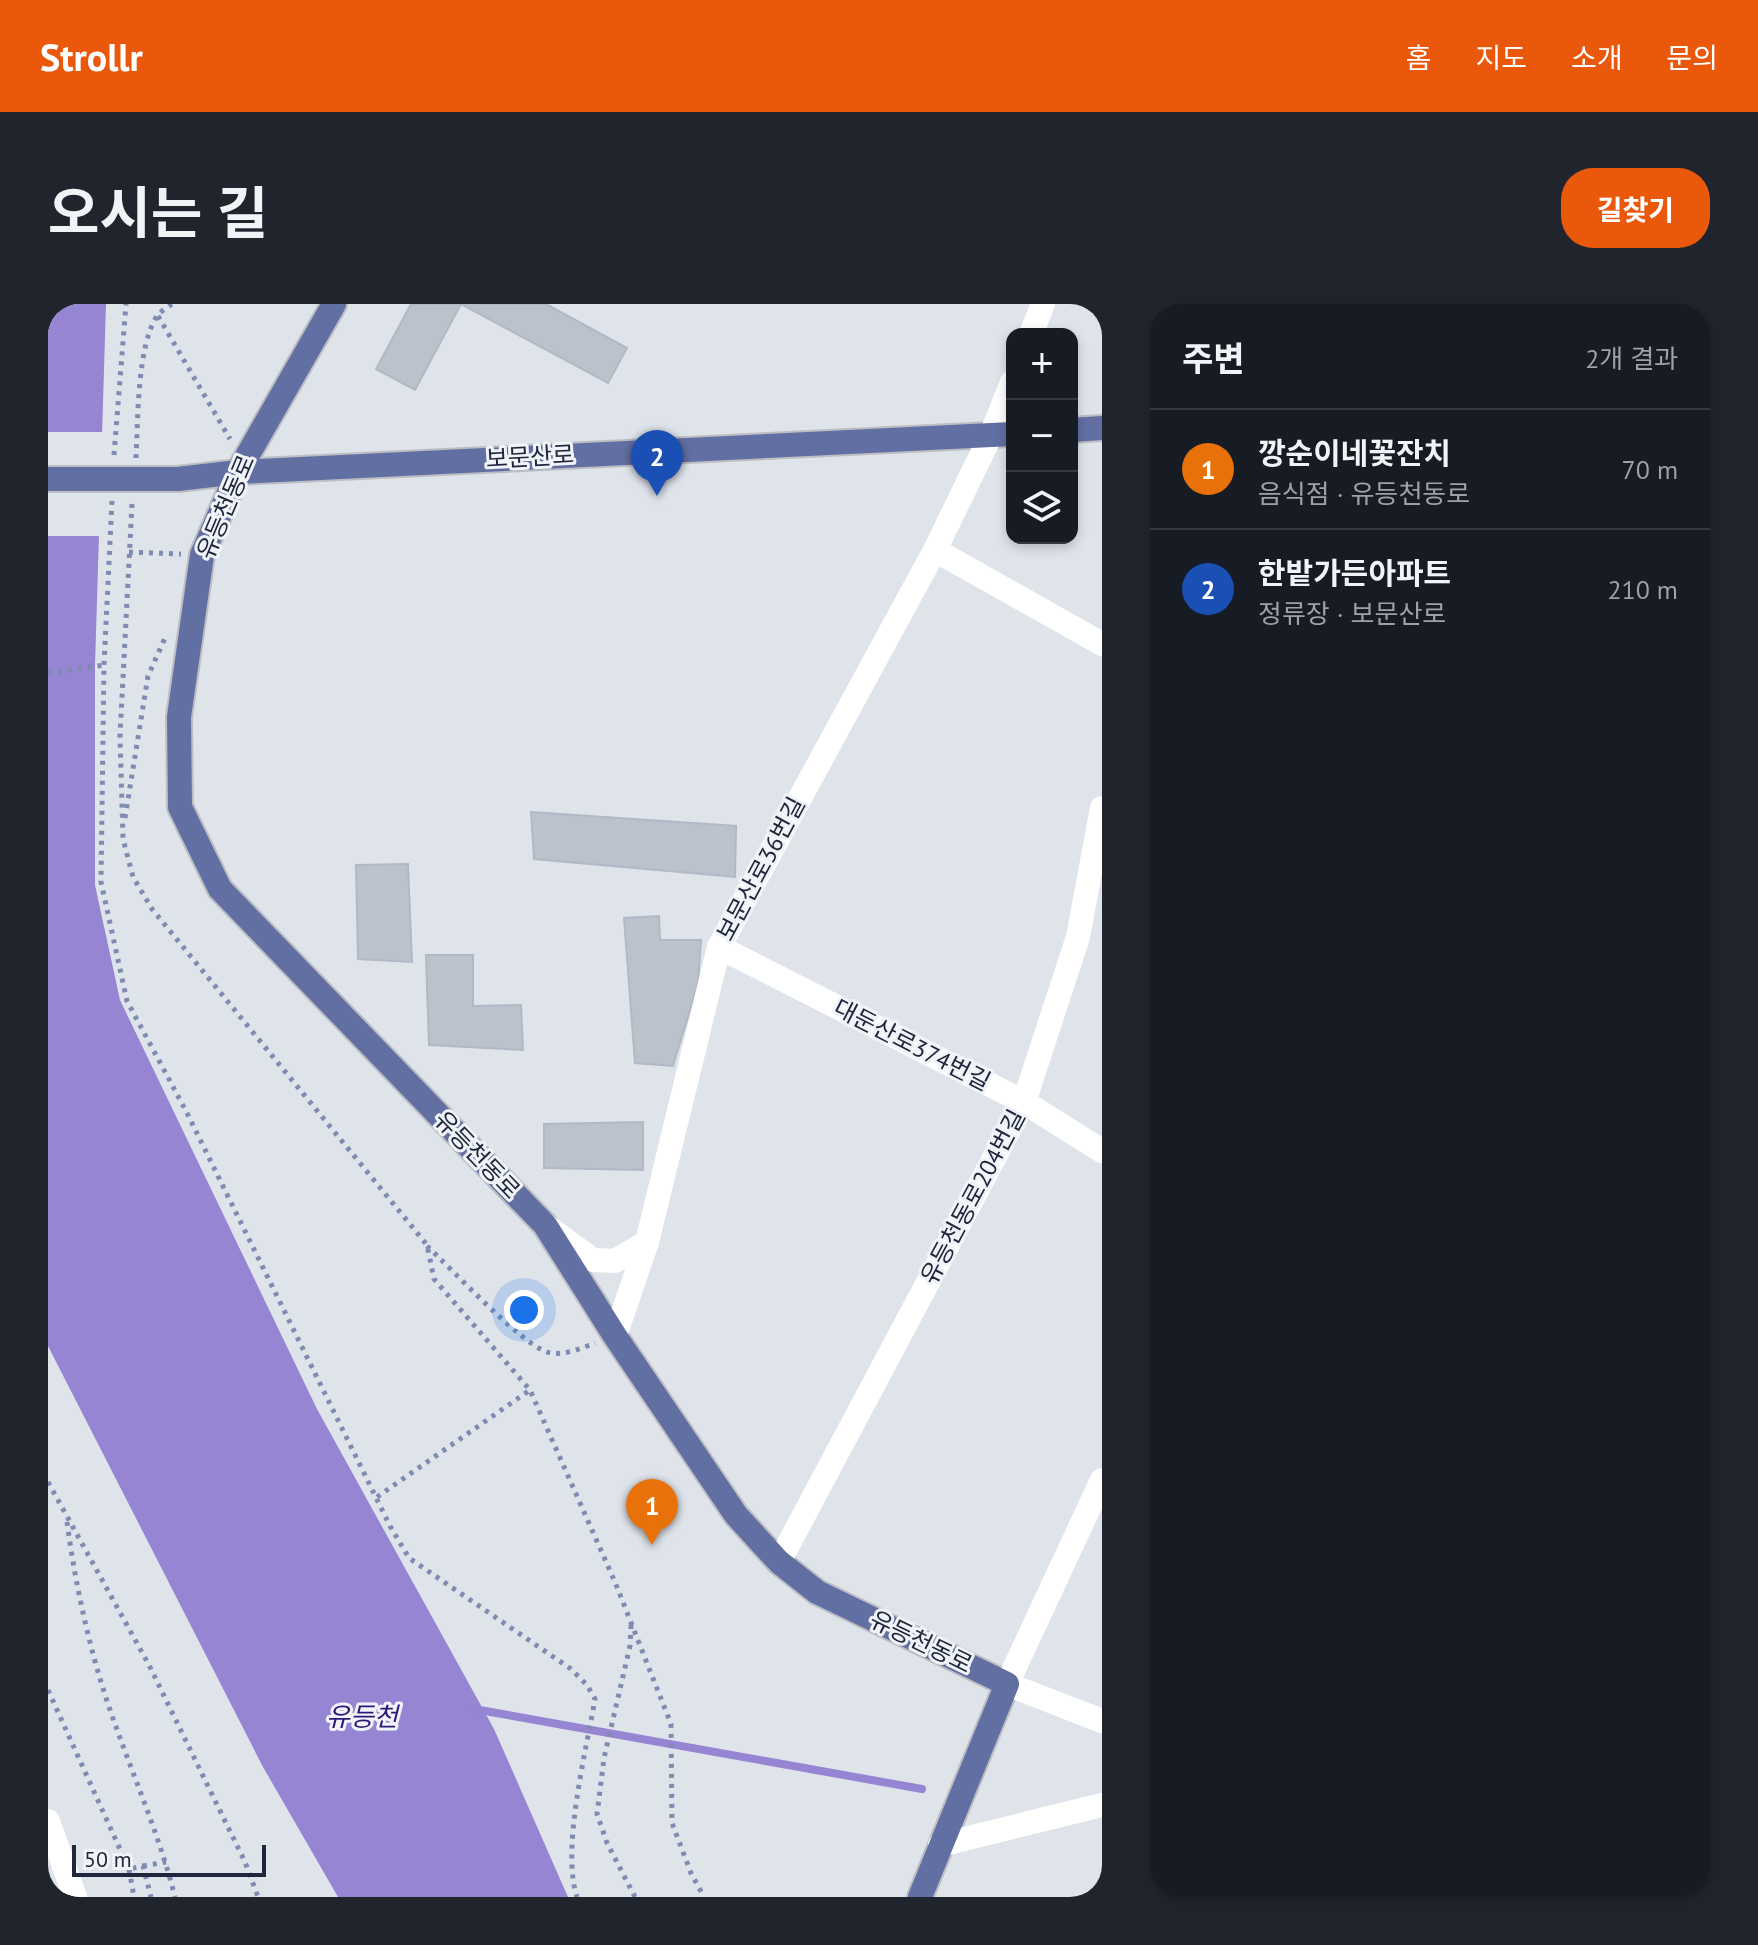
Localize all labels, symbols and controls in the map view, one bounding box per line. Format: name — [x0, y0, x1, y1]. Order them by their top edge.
text: Strollr — [40, 32, 143, 81]
text: 홈 — [1406, 39, 1431, 76]
text: 지도 — [1475, 39, 1527, 76]
text: 소개 — [1571, 39, 1622, 76]
text: 문의 — [1666, 39, 1718, 76]
button: 길찾기 — [1561, 168, 1710, 248]
text: 오시는 길 — [48, 176, 268, 248]
map controls — [1006, 328, 1078, 544]
button: + — [1006, 328, 1078, 400]
text: 주변 — [1182, 336, 1245, 380]
text: 2개 결과 — [1585, 342, 1678, 375]
button: − — [1006, 400, 1078, 472]
pin: 2 — [631, 430, 683, 496]
text: 깡순이네꽃잔치 — [1258, 433, 1451, 472]
street label: 보문산로 — [485, 439, 575, 474]
street label: 유등천동로 — [190, 450, 261, 564]
text: 1 — [1201, 453, 1215, 486]
text: 70 m — [1622, 453, 1678, 486]
button: layers — [1006, 472, 1078, 544]
text: 음식점 · 유등천동로 — [1258, 477, 1470, 510]
text: 한밭가든아파트 — [1258, 553, 1451, 592]
text: 2 — [1201, 573, 1215, 606]
text: 210 m — [1607, 573, 1678, 606]
text: 정류장 · 보문산로 — [1258, 597, 1446, 630]
street label: 보문산로36번길 — [710, 791, 811, 946]
street label: 대둔산로374번길 — [829, 992, 996, 1097]
street label: 유등천동로 — [428, 1104, 527, 1205]
street label: 유등천동로204번길 — [913, 1104, 1032, 1290]
your location — [504, 1290, 544, 1330]
pin: 1 — [626, 1479, 678, 1545]
street label: 유등천동로 — [865, 1603, 978, 1680]
water label: 유등천 — [326, 1700, 401, 1733]
scale bar — [72, 1841, 266, 1877]
text: 50 m — [84, 1845, 132, 1873]

